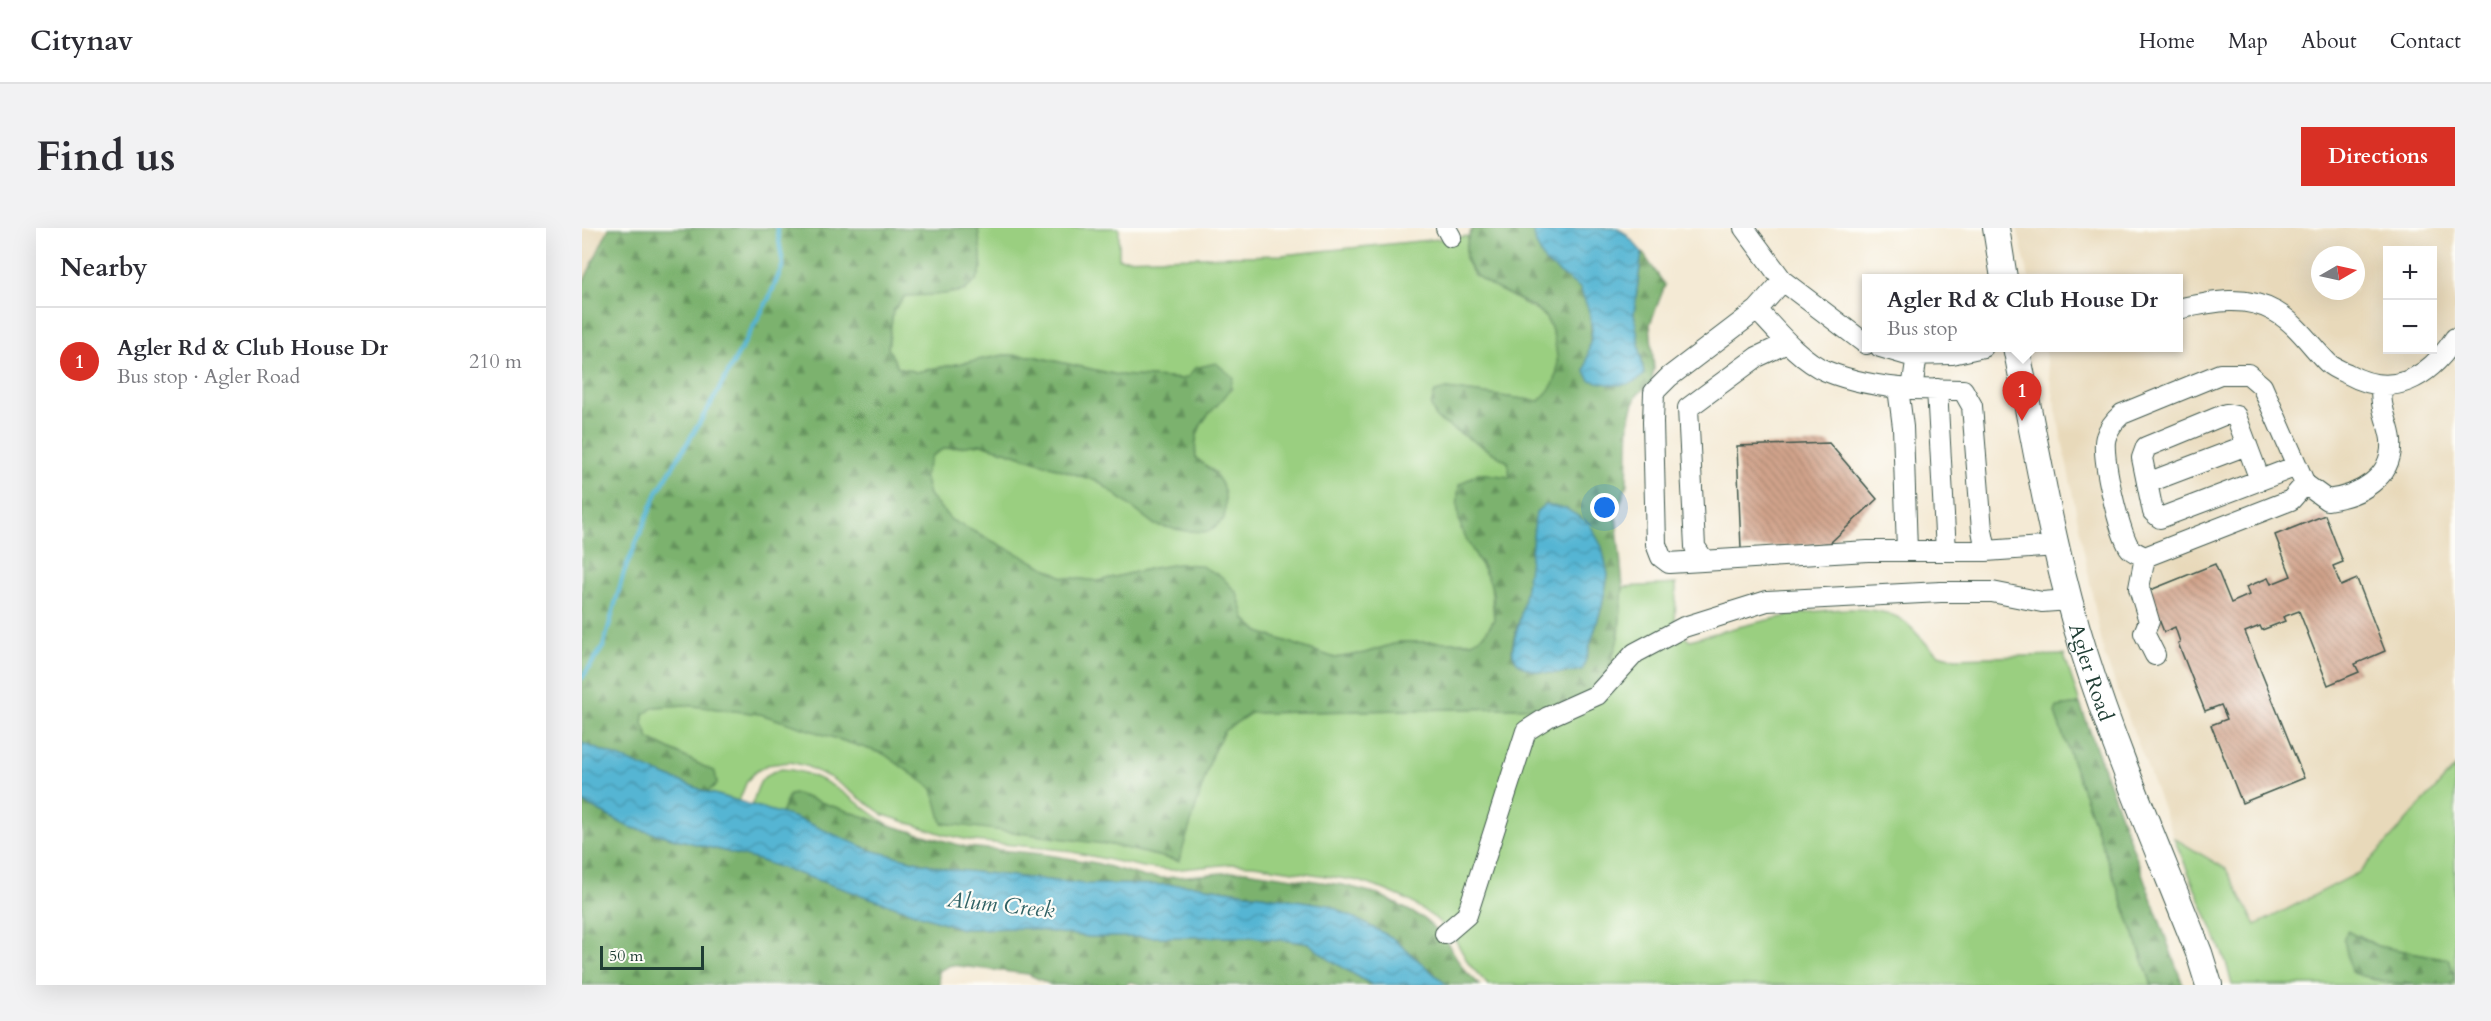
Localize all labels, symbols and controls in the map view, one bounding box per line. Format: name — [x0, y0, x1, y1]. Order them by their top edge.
text: Citynav — [30, 22, 133, 60]
text: Home — [2139, 27, 2195, 56]
text: Map — [2228, 27, 2268, 56]
text: About — [2301, 27, 2357, 56]
text: Contact — [2390, 27, 2461, 56]
button: Directions — [2301, 127, 2455, 186]
text: Find us — [36, 128, 176, 185]
north arrow — [2311, 246, 2365, 300]
map controls — [2383, 246, 2437, 354]
button: + — [2383, 246, 2437, 300]
text: Nearby — [60, 250, 148, 285]
popup — [1862, 274, 2183, 352]
text: Agler Rd & Club House Dr — [1887, 285, 2158, 315]
button: − — [2383, 300, 2437, 354]
text: Bus stop — [1887, 315, 1958, 342]
text: Agler Rd & Club House Dr — [117, 333, 388, 363]
text: 1 — [74, 348, 85, 375]
text: 210 m — [469, 348, 522, 375]
text: Bus stop · Agler Road — [117, 363, 300, 390]
pin: 1 — [2002, 372, 2042, 421]
your location — [1590, 493, 1619, 522]
street label: Agler Road — [2061, 620, 2120, 725]
water label: Alum Creek — [945, 884, 1056, 926]
scale bar — [600, 943, 704, 970]
text: 50 m — [609, 945, 643, 967]

